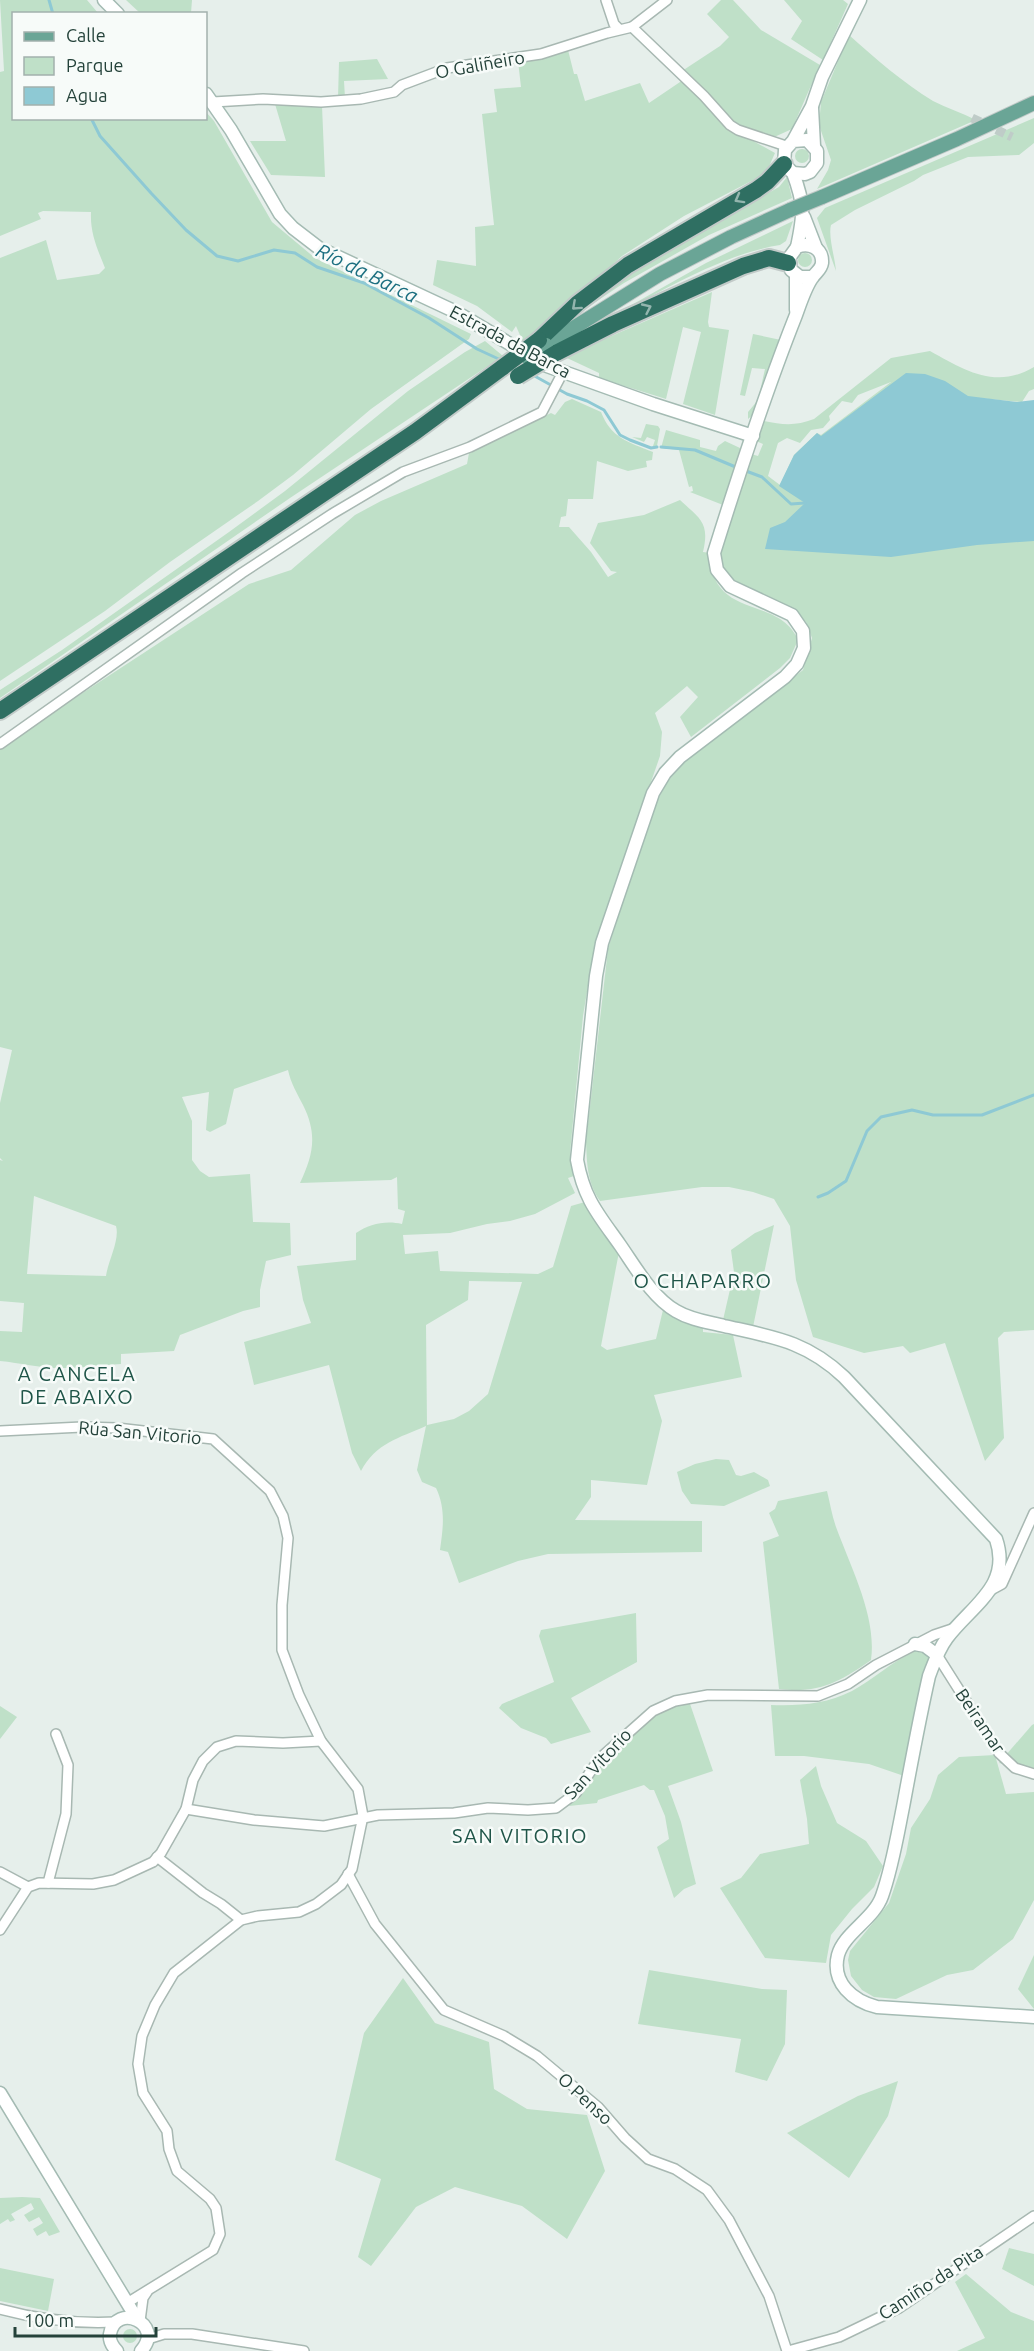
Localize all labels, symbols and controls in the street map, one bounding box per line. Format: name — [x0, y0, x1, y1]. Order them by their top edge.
legend — [12, 12, 207, 120]
text: Calle — [66, 25, 106, 45]
street label: O Galiñeiro — [434, 46, 526, 82]
text: Parque — [66, 55, 123, 75]
text: Agua — [66, 85, 108, 105]
one-way arrow — [734, 192, 745, 204]
water label: Río da Barca — [313, 238, 422, 307]
one-way arrow — [572, 299, 583, 310]
street label: Estrada da Barca — [447, 301, 574, 381]
one-way arrow — [640, 304, 651, 316]
district label: O CHAPARRO — [634, 1269, 772, 1292]
district label: A CANCELA DE ABAIXO — [18, 1362, 136, 1408]
street label: Rúa San Vitorio — [78, 1417, 203, 1447]
street label: Beiramar — [952, 1684, 1010, 1757]
street label: San Vitorio — [560, 1724, 635, 1803]
district label: SAN VITORIO — [452, 1824, 588, 1847]
street label: O Penso — [554, 2068, 617, 2128]
street label: Camiño da Pita — [874, 2241, 986, 2323]
scale bar — [15, 2300, 156, 2338]
text: 100 m — [24, 2310, 74, 2330]

